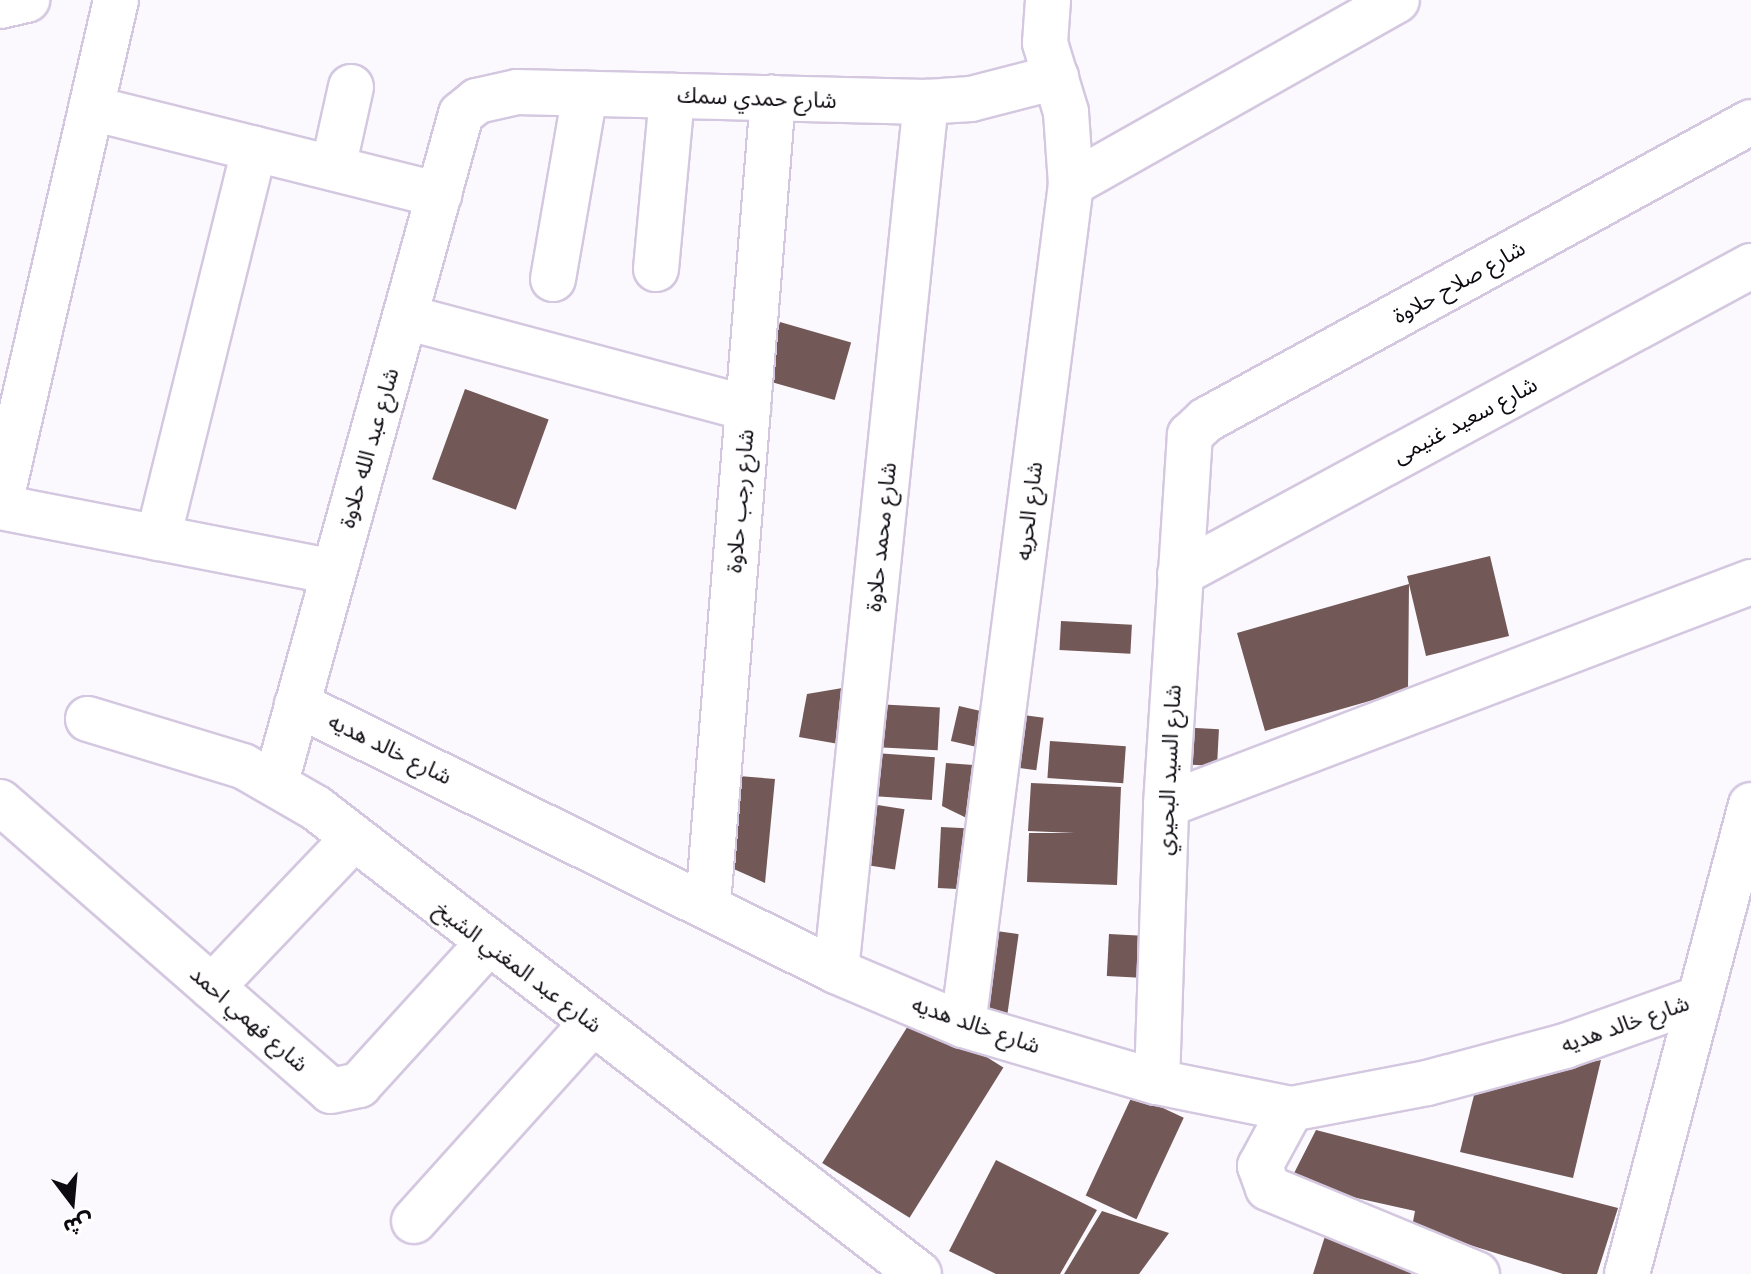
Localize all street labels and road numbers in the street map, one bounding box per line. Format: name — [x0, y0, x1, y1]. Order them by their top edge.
street label: شارع حمدي سمك — [677, 82, 837, 114]
street label: شارع صلاح حلاوة — [1388, 235, 1530, 329]
street label: شارع عبد الله حلاوة — [334, 365, 404, 531]
street label: شارع سعيد غنيمى — [1388, 371, 1542, 469]
street label: شارع رجب حلاوة — [721, 428, 759, 574]
street label: شارع الحريه — [1010, 460, 1048, 562]
street label: شارع محمد حلاوة — [860, 461, 902, 613]
street label: شارع السيد البحيري — [1151, 684, 1187, 856]
street label: شارع خالد هديه — [324, 708, 456, 790]
street label: شارع عبد المغني الشيخ — [429, 895, 607, 1039]
street label: شارع فهمي احمد — [185, 961, 313, 1077]
street label: شارع خالد هديه — [1558, 990, 1692, 1058]
street label: شارع خالد هديه — [909, 991, 1043, 1059]

